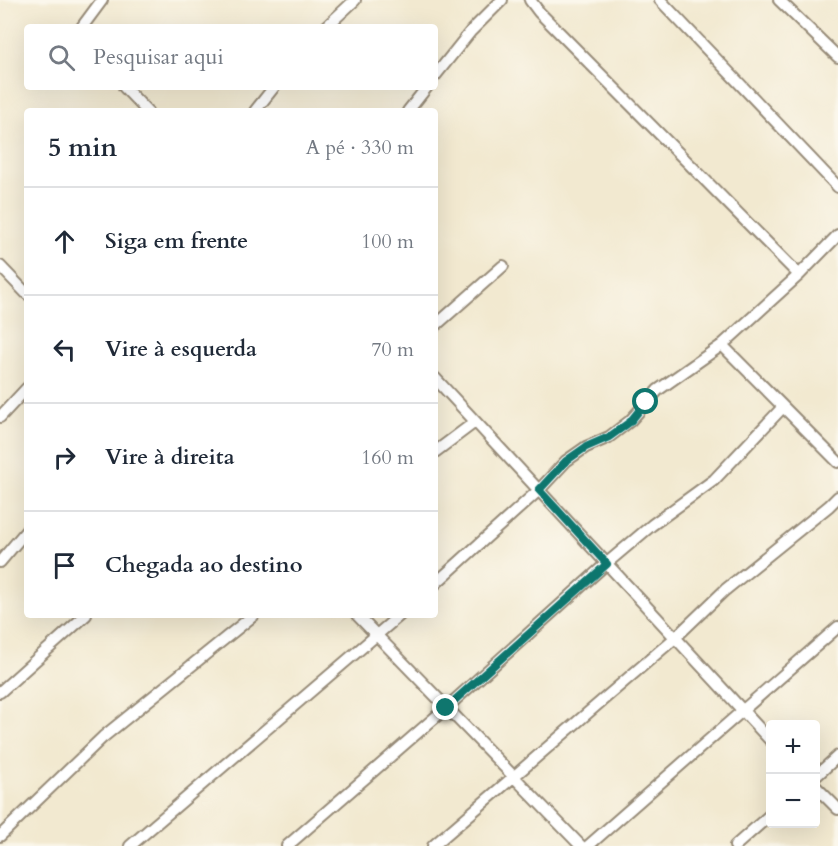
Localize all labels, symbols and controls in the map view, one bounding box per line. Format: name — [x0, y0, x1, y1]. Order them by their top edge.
search box — [24, 24, 438, 90]
icon: search — [45, 41, 78, 74]
text: Pesquisar aqui — [93, 42, 224, 72]
text: 5 min — [48, 130, 117, 165]
text: A pé · 330 m — [306, 134, 414, 161]
icon: ahead — [48, 225, 81, 258]
text: Siga em frente — [105, 226, 248, 256]
text: 100 m — [361, 228, 414, 255]
icon: left — [48, 333, 81, 366]
text: Vire à esquerda — [105, 334, 257, 364]
text: 70 m — [371, 336, 414, 363]
route start — [632, 388, 658, 414]
icon: right — [48, 441, 81, 474]
text: Vire à direita — [105, 442, 235, 472]
text: 160 m — [361, 444, 414, 471]
icon: arrive — [48, 549, 81, 582]
text: Chegada ao destino — [105, 550, 303, 580]
route end — [432, 694, 458, 720]
map controls — [766, 720, 820, 828]
button: + — [766, 720, 820, 774]
button: − — [766, 774, 820, 828]

